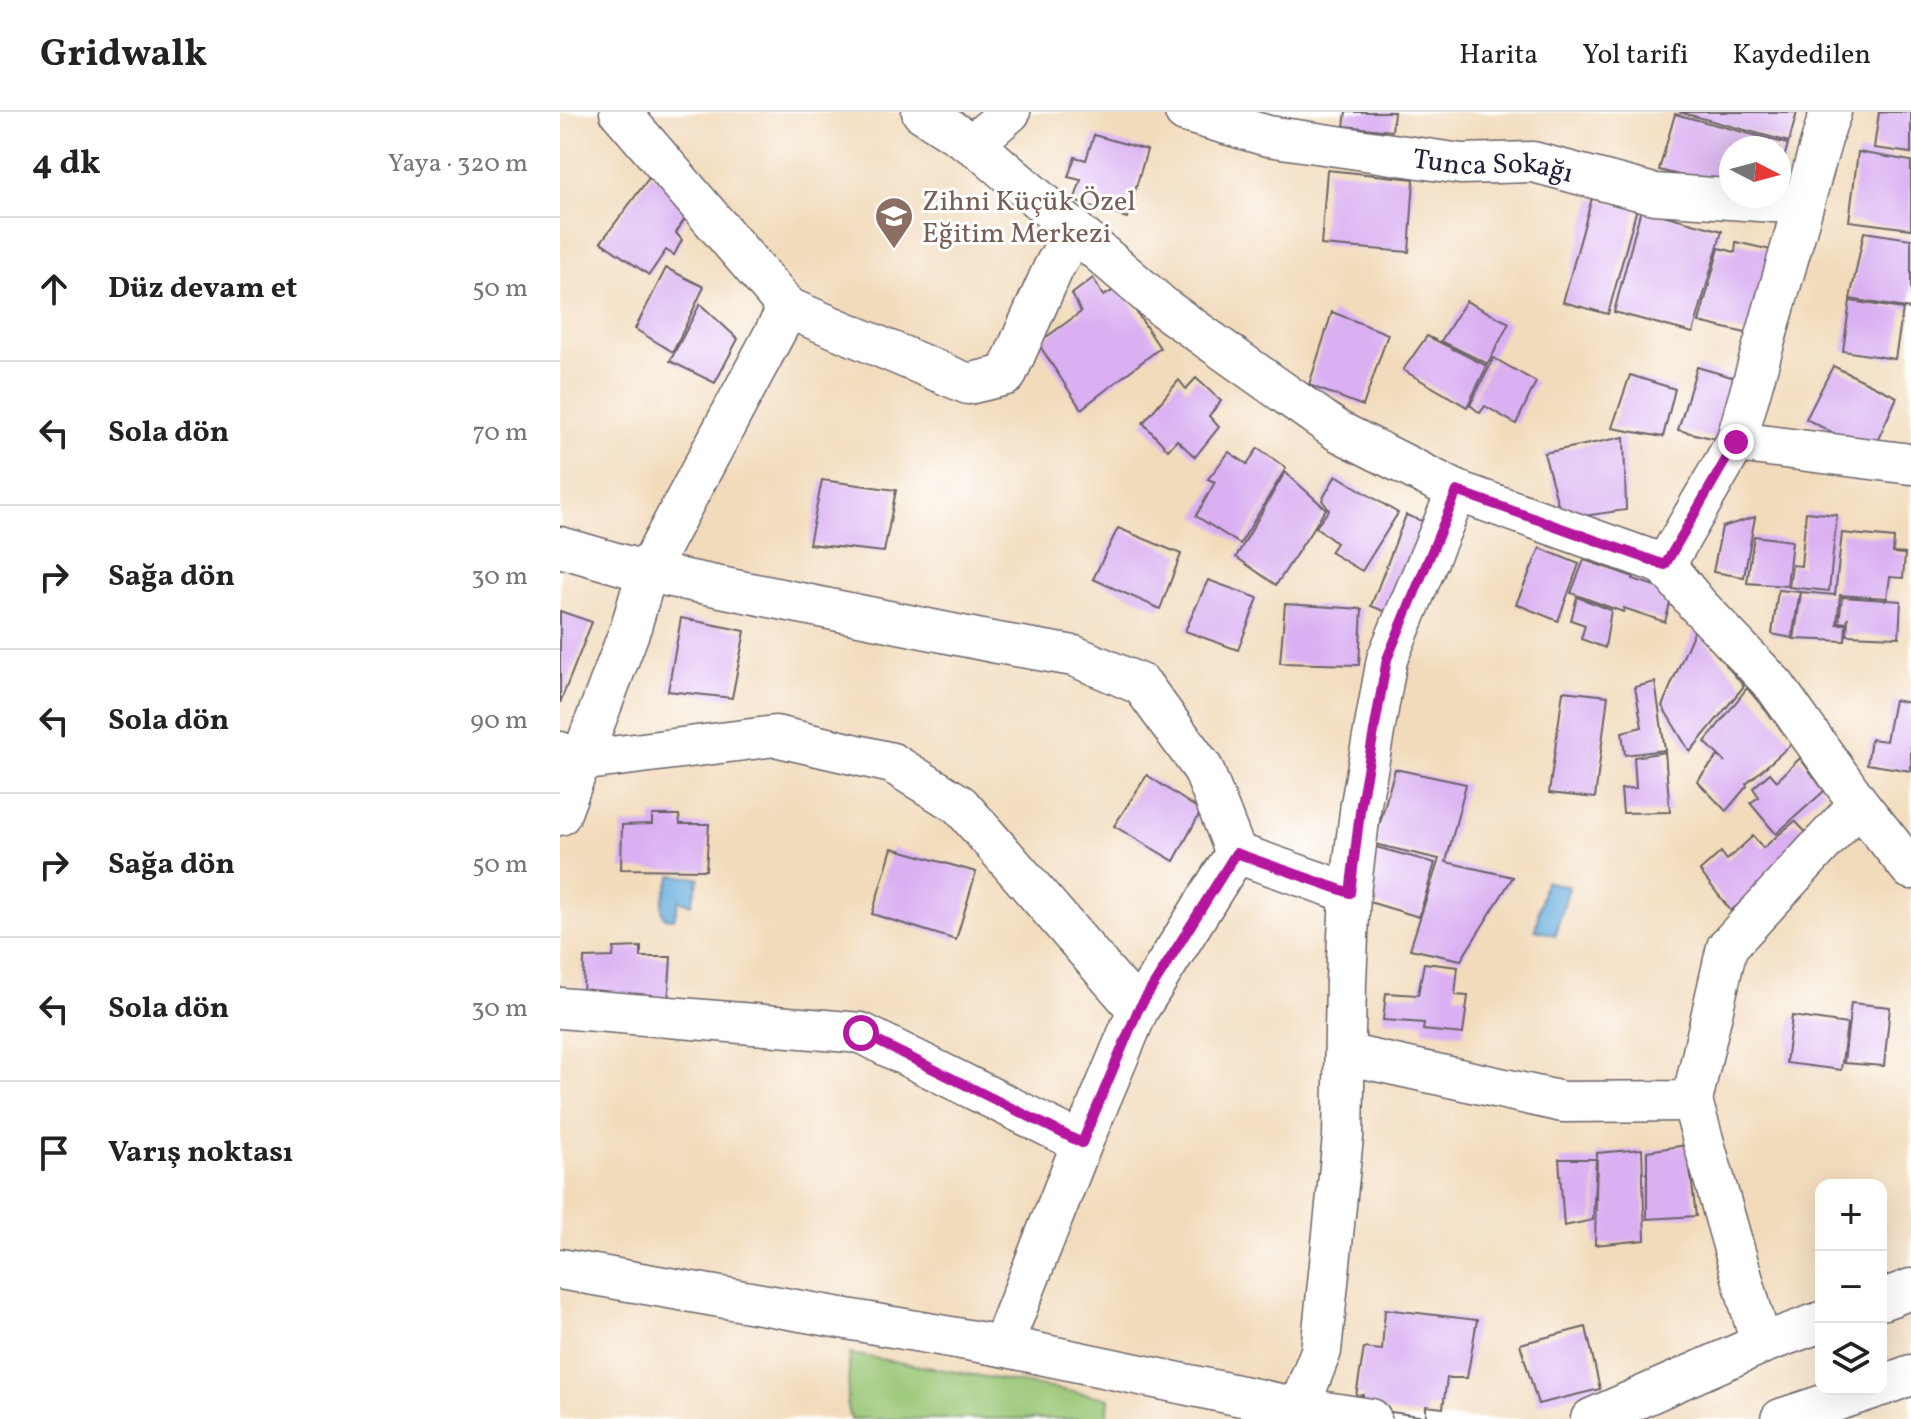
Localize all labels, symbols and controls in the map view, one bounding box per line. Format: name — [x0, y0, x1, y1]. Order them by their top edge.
text: Gridwalk — [40, 29, 207, 82]
text: Harita — [1459, 36, 1538, 75]
text: Yol tarifi — [1582, 36, 1688, 75]
text: Kaydedilen — [1732, 36, 1871, 75]
north arrow — [1719, 136, 1791, 208]
street label: Tunca Sokağı — [1410, 140, 1577, 194]
text: 4 dk — [32, 141, 101, 188]
text: Yaya · 320 m — [388, 146, 528, 182]
place label: Zihni Küçük Özel Eğitim Merkezi — [922, 183, 1136, 254]
school or university icon: Zihni Küçük Özel Eğitim Merkezi — [873, 195, 915, 250]
icon: ahead — [32, 267, 76, 311]
text: Düz devam et — [108, 268, 297, 310]
text: 50 m — [472, 271, 528, 307]
icon: left — [32, 411, 76, 455]
text: Sola dön — [108, 412, 229, 454]
text: 70 m — [473, 415, 528, 451]
route end — [1718, 424, 1754, 460]
icon: right — [32, 555, 76, 599]
text: Sağa dön — [108, 556, 235, 598]
text: 30 m — [471, 559, 528, 595]
icon: left — [32, 699, 76, 743]
text: Sola dön — [108, 700, 229, 742]
text: 90 m — [470, 703, 528, 739]
icon: right — [32, 843, 76, 887]
text: Sağa dön — [108, 844, 235, 886]
text: 50 m — [472, 847, 528, 883]
icon: left — [32, 987, 76, 1031]
text: Sola dön — [108, 988, 229, 1030]
text: 30 m — [471, 991, 528, 1027]
route start — [843, 1015, 879, 1051]
icon: arrive — [32, 1131, 76, 1175]
text: Varış noktası — [108, 1132, 293, 1174]
map controls — [1815, 1179, 1887, 1395]
button: + — [1815, 1179, 1887, 1251]
button: − — [1815, 1251, 1887, 1323]
button: layers — [1815, 1323, 1887, 1395]

